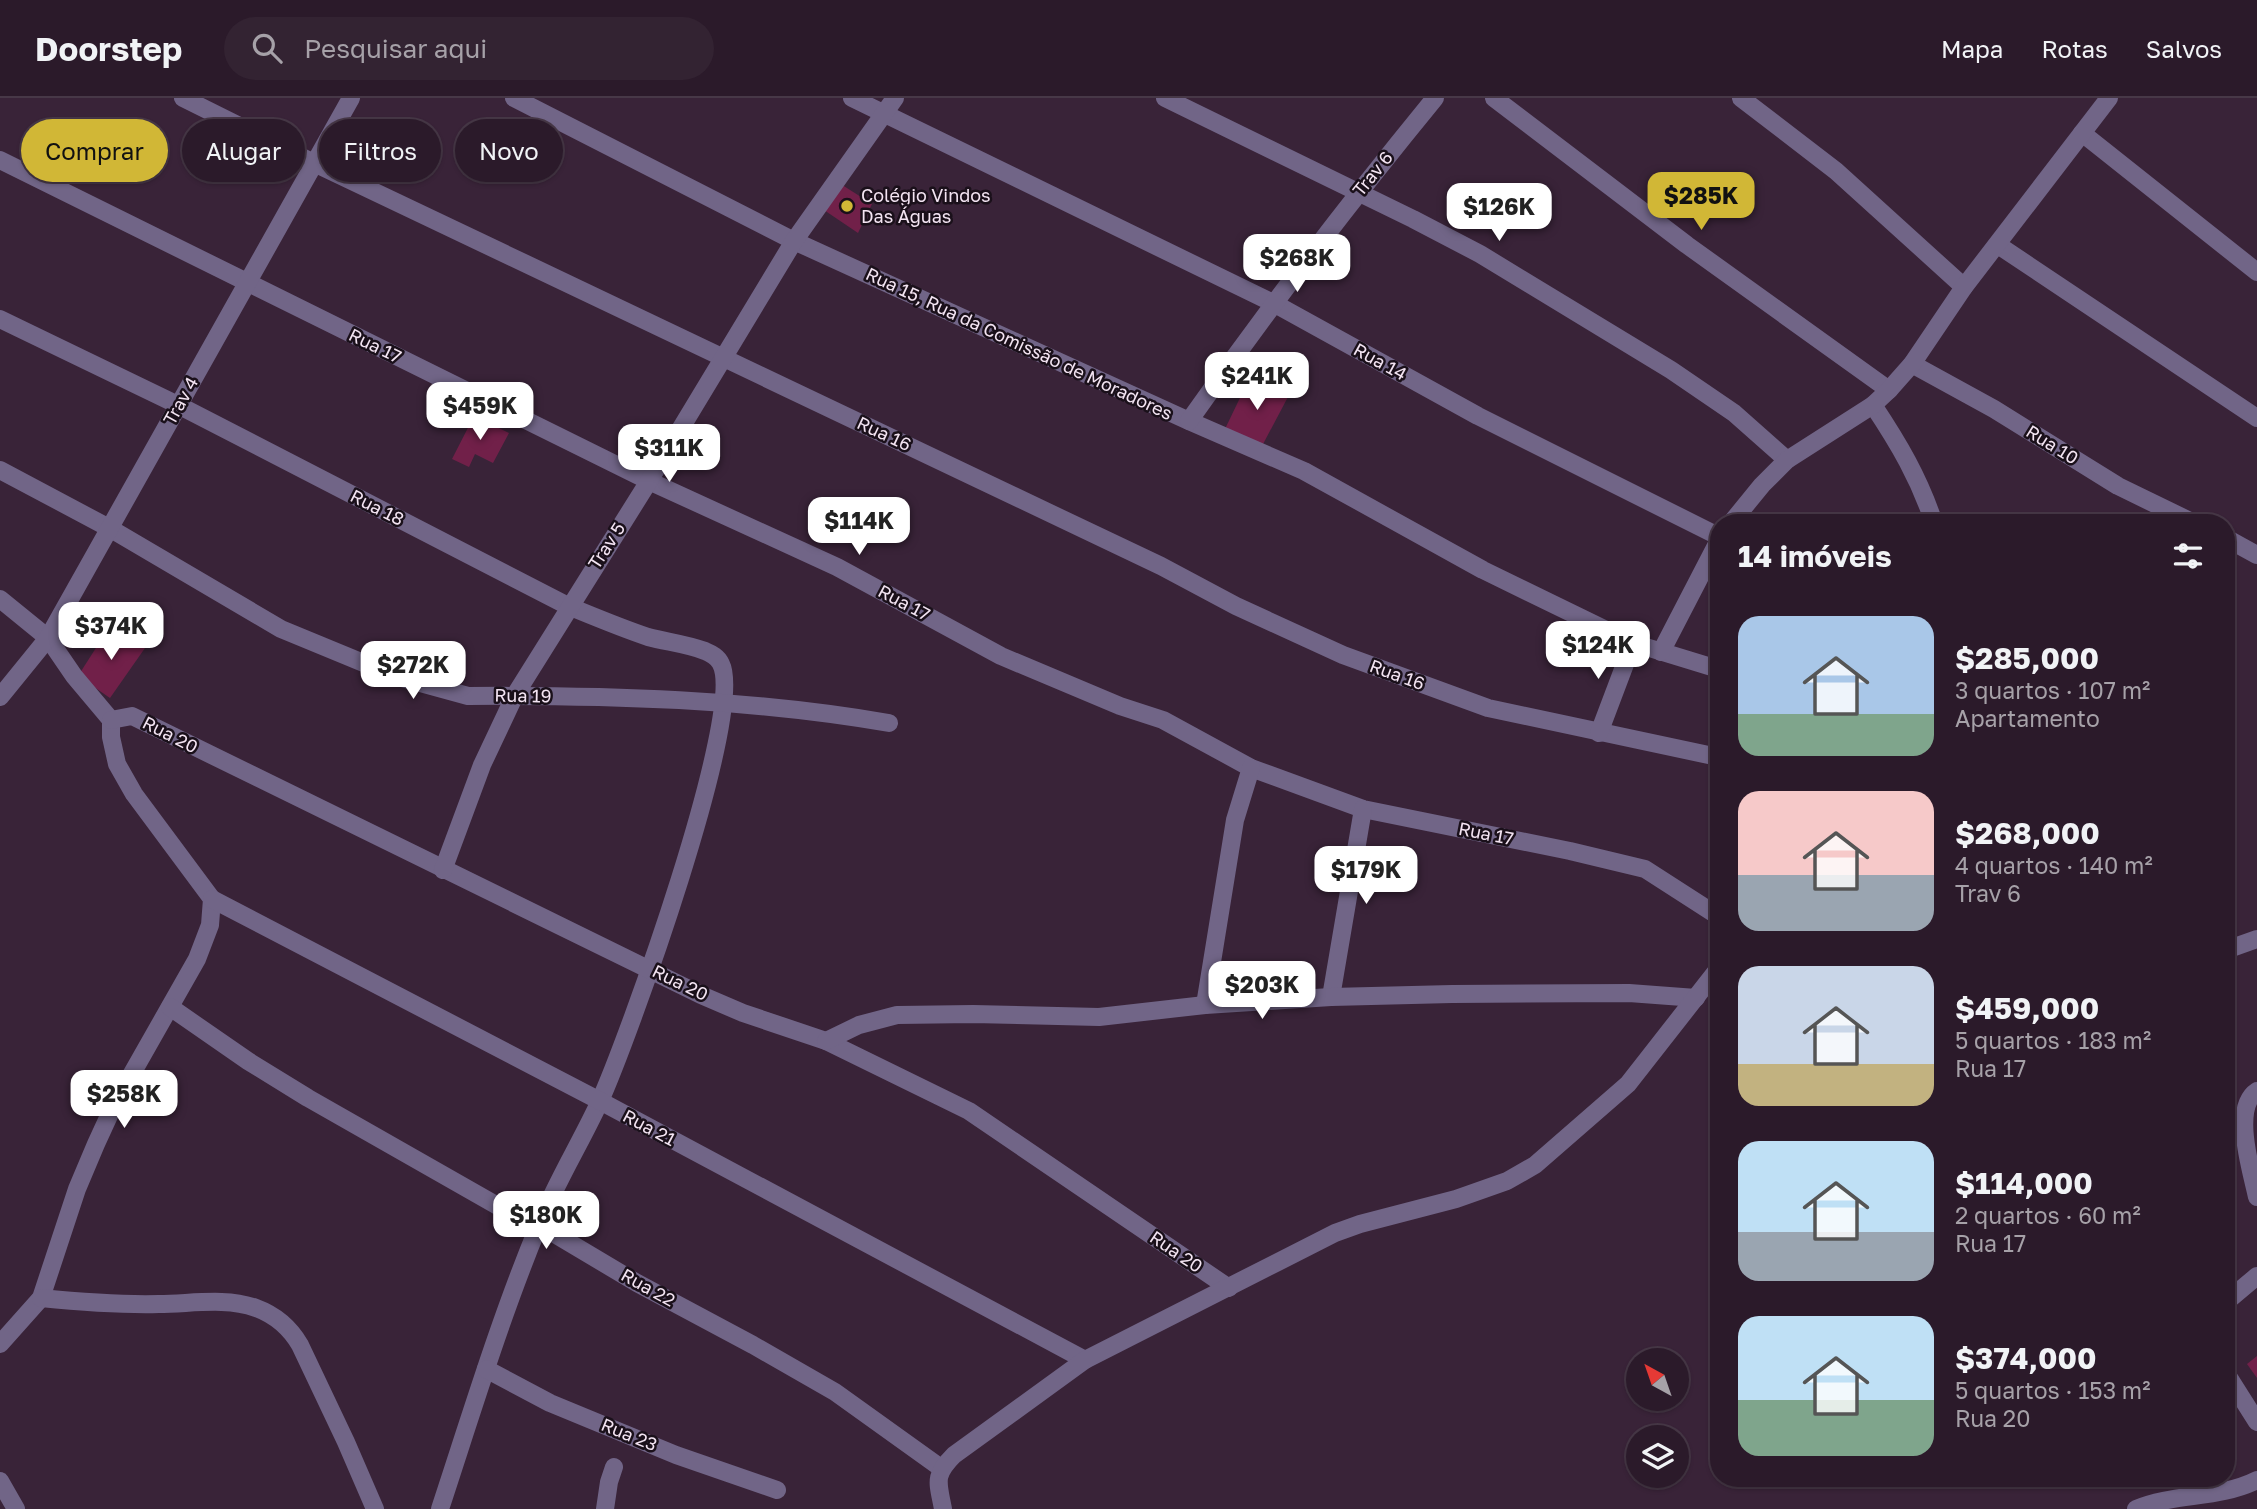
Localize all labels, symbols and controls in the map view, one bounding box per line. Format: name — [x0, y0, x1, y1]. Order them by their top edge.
search box — [224, 17, 714, 80]
text: Doorstep — [35, 29, 182, 68]
icon: search — [248, 29, 286, 67]
text: Pesquisar aqui — [304, 33, 487, 64]
text: Mapa — [1941, 34, 2003, 63]
text: Rotas — [2041, 34, 2108, 63]
text: Salvos — [2146, 34, 2222, 63]
chip: Comprar — [21, 119, 168, 182]
chip: Alugar — [182, 119, 305, 182]
chip: Filtros — [319, 119, 441, 182]
chip: Novo — [455, 119, 563, 182]
street label: Trav 6 — [1347, 146, 1397, 200]
pin: $285K — [1652, 172, 1750, 232]
text: $285K — [1664, 181, 1738, 209]
place label: Colégio Vindos Das Águas — [861, 184, 991, 227]
pin: $126K — [1450, 184, 1548, 243]
text: $126K — [1463, 192, 1535, 220]
marker: Colégio Vindos Das Águas — [839, 198, 855, 214]
pin: $268K — [1248, 234, 1346, 294]
text: $268K — [1259, 243, 1335, 271]
street label: Rua 15, Rua da Comissão de Moradores — [862, 262, 1176, 424]
street label: Rua 17 — [346, 323, 405, 367]
street label: Rua 14 — [1350, 338, 1411, 385]
pin: $241K — [1208, 352, 1306, 412]
text: $241K — [1221, 361, 1293, 389]
street label: Trav 4 — [158, 373, 202, 428]
pin: $459K — [431, 382, 529, 442]
text: $459K — [442, 391, 518, 419]
street label: Rua 16 — [854, 411, 915, 455]
street label: Rua 10 — [2022, 420, 2083, 469]
pin: $311K — [620, 424, 718, 484]
text: $311K — [634, 433, 704, 461]
street label: Rua 18 — [347, 484, 408, 530]
pin: $114K — [810, 498, 908, 557]
text: $114K — [824, 506, 894, 534]
street label: Trav 5 — [583, 518, 629, 573]
icon: filters — [2169, 537, 2207, 575]
text: 14 imóveis — [1738, 538, 1892, 574]
street label: Rua 17 — [875, 579, 934, 625]
pin: $374K — [62, 602, 160, 662]
text: $374K — [74, 611, 148, 639]
pin: $124K — [1549, 622, 1647, 681]
text: $124K — [1562, 630, 1634, 658]
text: $285,000 — [1955, 640, 2099, 676]
pin: $272K — [364, 642, 462, 701]
icon: home — [1794, 644, 1878, 728]
text: $272K — [377, 650, 449, 678]
street label: Rua 16 — [1367, 654, 1428, 694]
text: 3 quartos · 107 m² — [1955, 676, 2150, 704]
street label: Rua 19 — [494, 684, 552, 706]
text: Apartamento — [1955, 704, 2100, 732]
street label: Rua 20 — [139, 711, 202, 757]
text: $268,000 — [1955, 815, 2100, 851]
street label: Rua 17 — [1457, 817, 1516, 849]
icon: home — [1794, 819, 1878, 903]
pin: $179K — [1317, 846, 1415, 906]
text: 4 quartos · 140 m² — [1955, 851, 2153, 879]
text: $179K — [1330, 855, 1402, 883]
text: Trav 6 — [1955, 879, 2021, 907]
street label: Rua 20 — [649, 959, 712, 1005]
pin: $203K — [1213, 962, 1311, 1021]
text: $203K — [1224, 970, 1300, 998]
text: $459,000 — [1955, 990, 2099, 1026]
icon: home — [1794, 994, 1878, 1078]
text: 5 quartos · 183 m² — [1955, 1026, 2151, 1054]
text: Rua 17 — [1955, 1054, 2026, 1082]
pin: $258K — [75, 1070, 173, 1130]
text: $258K — [87, 1079, 161, 1107]
street label: Rua 21 — [619, 1104, 680, 1150]
text: $114,000 — [1955, 1165, 2093, 1201]
icon: home — [1794, 1169, 1878, 1253]
pin: $180K — [497, 1192, 595, 1251]
text: $180K — [509, 1200, 583, 1228]
text: 2 quartos · 60 m² — [1955, 1201, 2141, 1229]
street label: Rua 20 — [1146, 1226, 1207, 1277]
text: Rua 17 — [1955, 1229, 2026, 1257]
street label: Rua 22 — [618, 1263, 679, 1311]
text: $374,000 — [1955, 1340, 2097, 1376]
icon: home — [1794, 1344, 1878, 1428]
north arrow — [1626, 1348, 1689, 1410]
map controls — [1626, 1348, 1689, 1488]
text: 5 quartos · 153 m² — [1955, 1376, 2151, 1404]
text: Rua 20 — [1955, 1404, 2030, 1432]
street label: Rua 23 — [598, 1413, 661, 1455]
button: layers — [1626, 1425, 1689, 1488]

